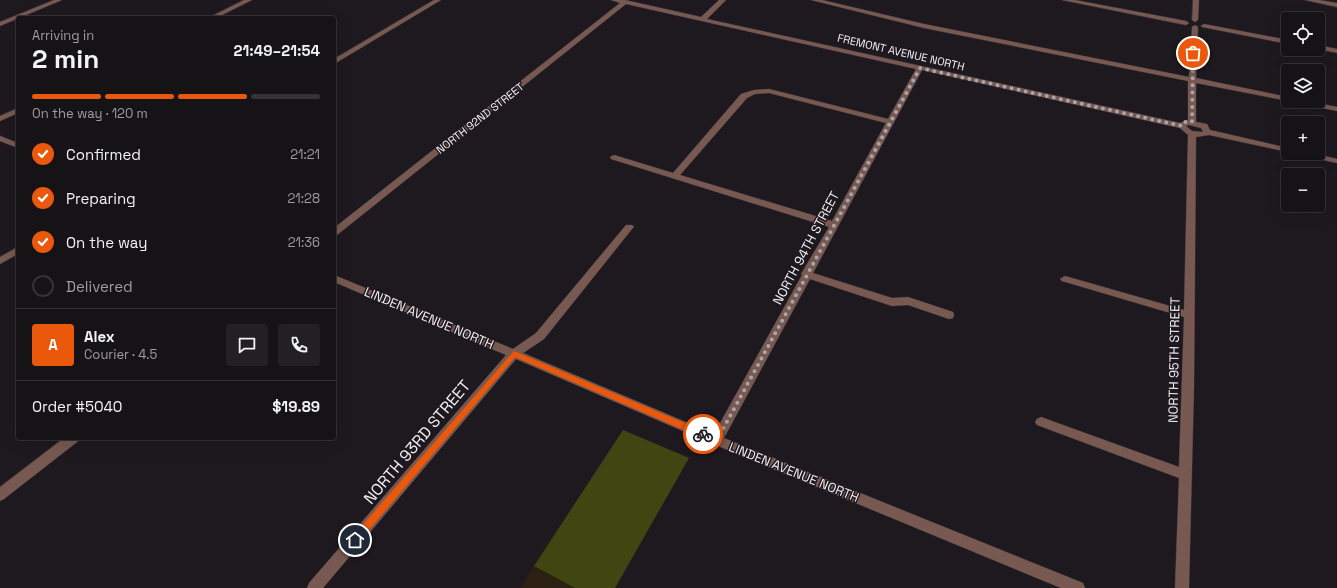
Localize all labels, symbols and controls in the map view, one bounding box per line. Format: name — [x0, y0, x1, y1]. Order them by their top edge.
map controls — [1281, 12, 1325, 212]
button: locate — [1281, 12, 1325, 56]
text: Arriving in — [32, 27, 94, 44]
street label: FREMONT AVENUE NORTH — [836, 31, 966, 73]
pin — [1176, 36, 1210, 70]
text: 21:49–21:54 — [234, 41, 320, 60]
text: 2 min — [32, 42, 99, 76]
icon: bag — [1182, 42, 1204, 64]
button: layers — [1281, 64, 1325, 108]
street label: NORTH 92ND STREET — [433, 79, 527, 157]
text: On the way · 120 m — [32, 105, 148, 122]
button: + — [1281, 116, 1325, 160]
icon: check — [32, 143, 54, 165]
text: Confirmed — [66, 145, 141, 164]
text: 21:21 — [290, 146, 320, 163]
button: − — [1281, 168, 1325, 212]
icon: check — [32, 187, 54, 209]
street label: NORTH 94TH STREET — [769, 188, 843, 308]
text: Preparing — [66, 189, 136, 208]
text: 21:28 — [287, 190, 320, 207]
icon: check — [32, 231, 54, 253]
text: On the way — [66, 233, 147, 252]
text: 21:36 — [288, 234, 320, 251]
text: Delivered — [66, 277, 133, 296]
street label: LINDEN AVENUE NORTH — [362, 283, 496, 353]
street label: NORTH 95TH STREET — [1164, 297, 1184, 423]
button: chat — [226, 324, 268, 366]
button: phone — [278, 324, 320, 366]
text: Alex — [84, 327, 115, 346]
text: A — [48, 335, 58, 354]
text: Courier · 4.5 — [84, 346, 157, 363]
street label: NORTH 93RD STREET — [359, 376, 475, 508]
text: Order #5040 — [32, 397, 122, 416]
text: $19.89 — [272, 397, 320, 416]
courier — [683, 414, 723, 454]
icon: bike — [692, 423, 714, 445]
street label: LINDEN AVENUE NORTH — [726, 438, 862, 506]
pin — [338, 523, 372, 557]
icon: home — [344, 529, 366, 551]

